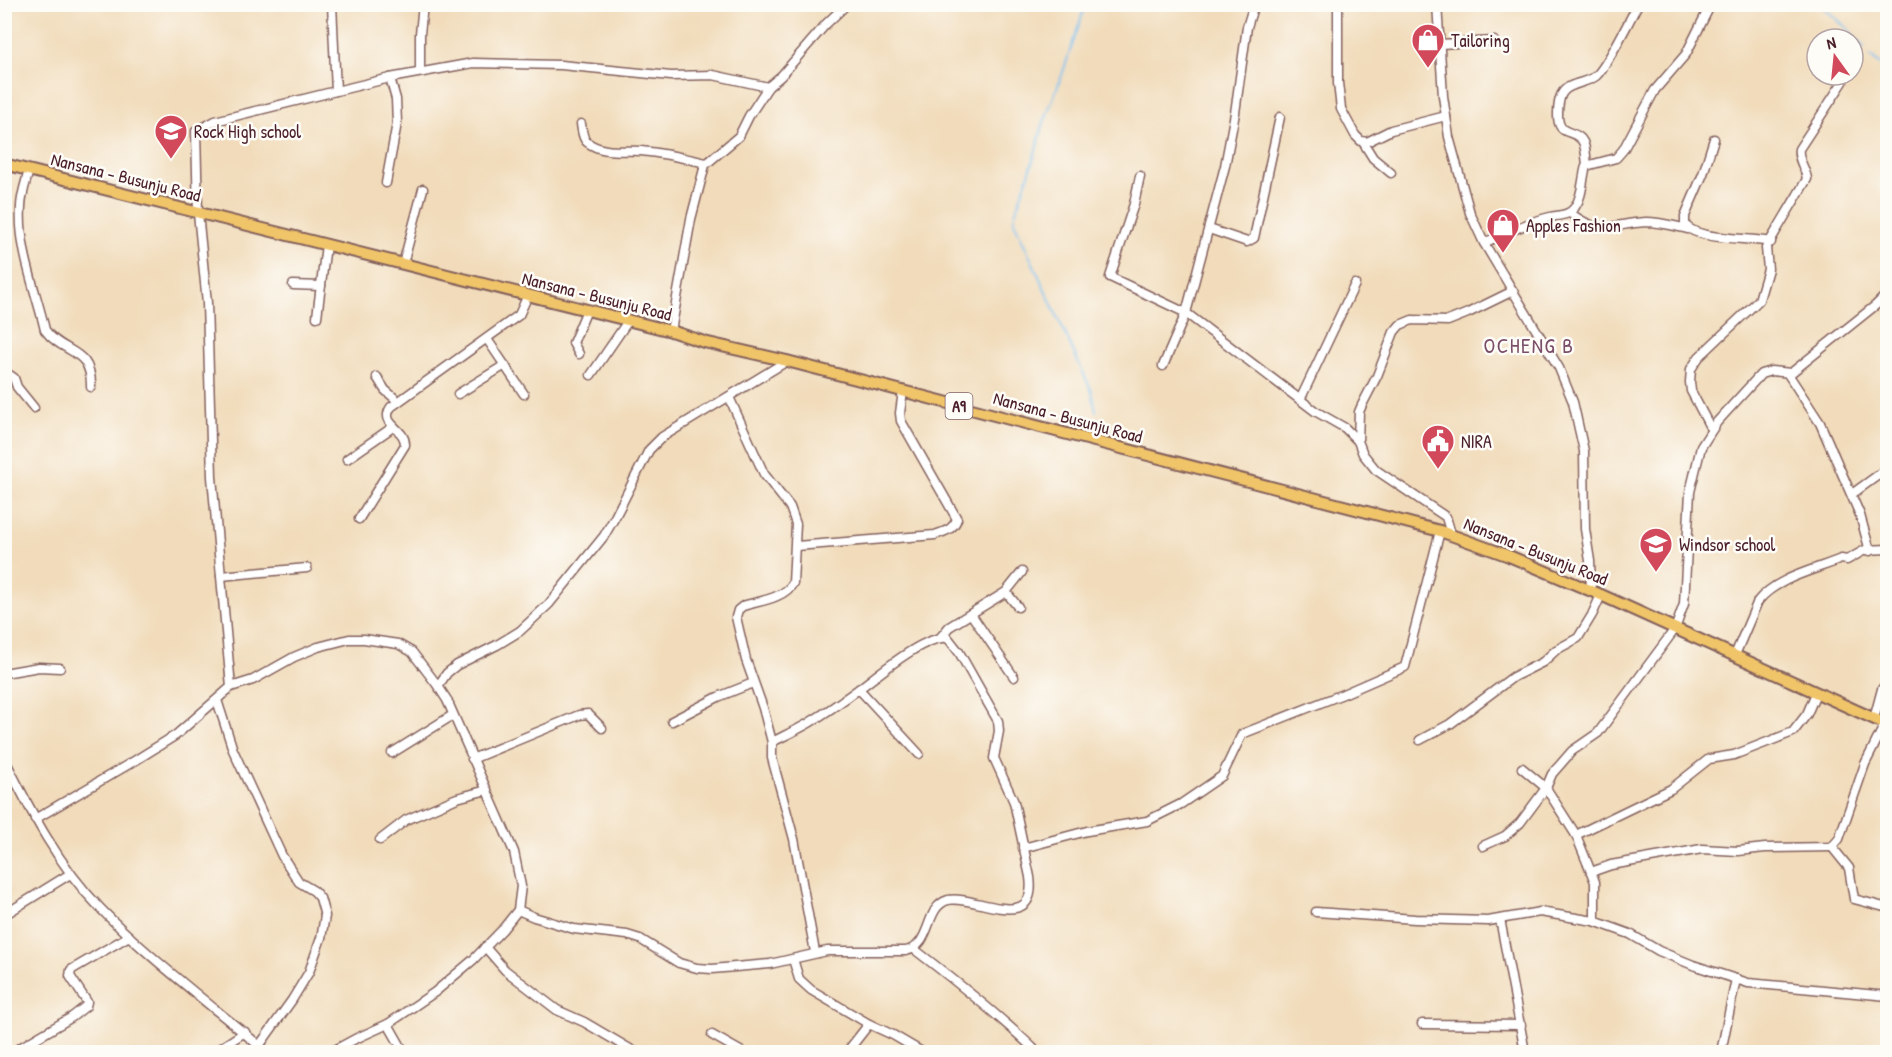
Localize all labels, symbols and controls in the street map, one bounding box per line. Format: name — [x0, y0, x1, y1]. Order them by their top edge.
shop icon: Tailoring — [1410, 22, 1446, 69]
north arrow — [1805, 27, 1865, 87]
place label: Tailoring — [1451, 28, 1510, 53]
text: N — [1824, 31, 1839, 54]
school or university icon: Rock High school — [153, 113, 189, 160]
place label: Rock High school — [194, 119, 301, 144]
street label: Nansana - Busunju Road — [49, 146, 203, 208]
shop icon: Apples Fashion — [1485, 207, 1521, 254]
place label: Apples Fashion — [1526, 213, 1621, 238]
street label: Nansana - Busunju Road — [520, 265, 674, 327]
district label: OCHENG B — [1483, 331, 1575, 360]
street label: Nansana - Busunju Road — [991, 385, 1145, 449]
road number: A9 — [946, 393, 972, 419]
public building icon: NIRA — [1420, 423, 1456, 470]
place label: NIRA — [1461, 429, 1492, 454]
street label: Nansana - Busunju Road — [1460, 511, 1612, 591]
school or university icon: Windsor school — [1638, 526, 1674, 573]
place label: Windsor school — [1679, 532, 1776, 557]

